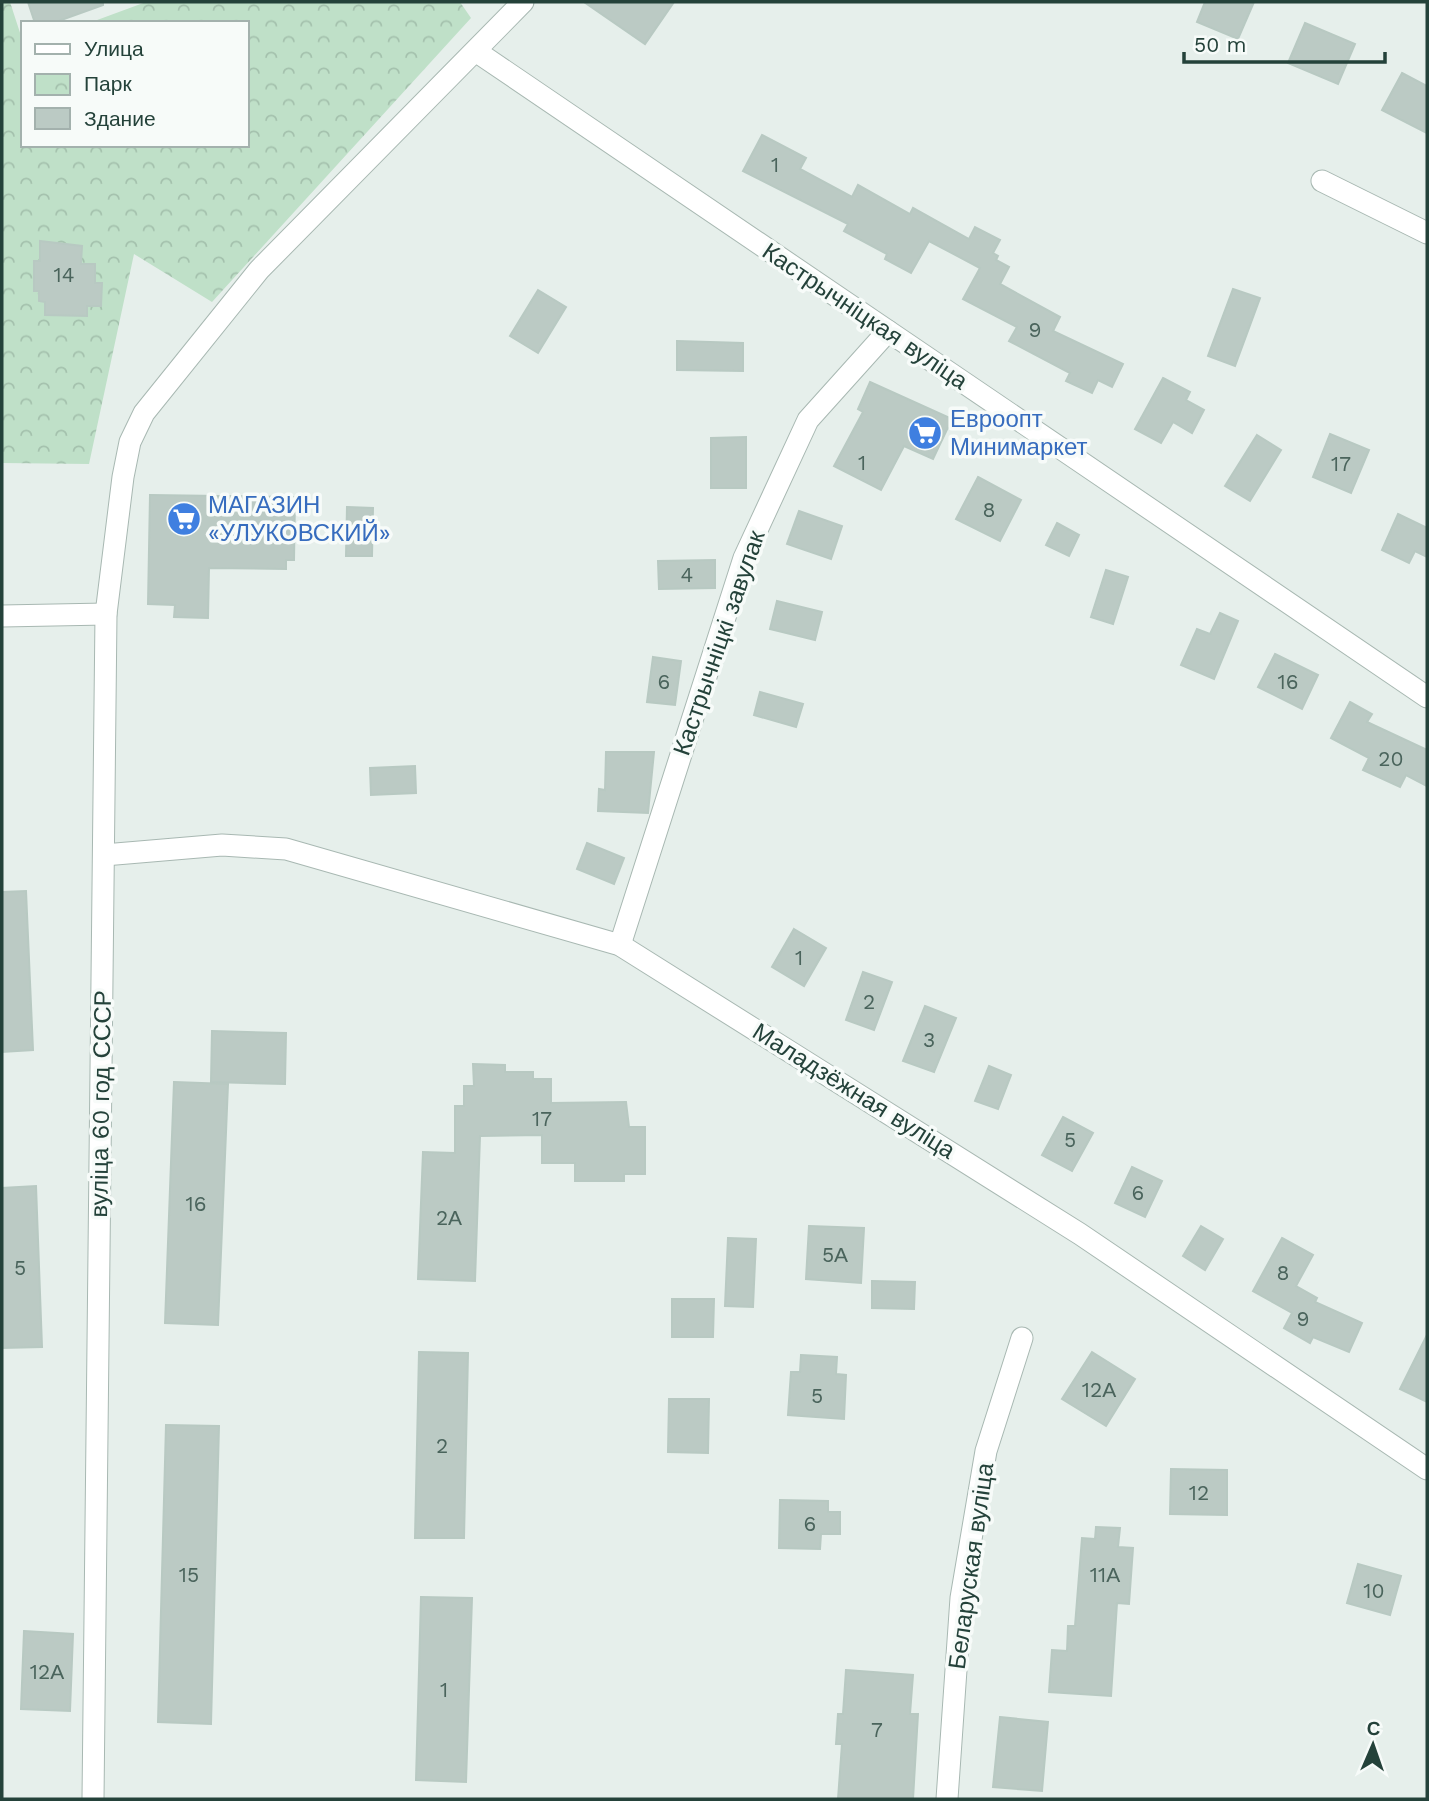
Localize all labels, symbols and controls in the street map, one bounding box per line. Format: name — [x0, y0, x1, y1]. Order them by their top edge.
legend — [21, 21, 248, 147]
scale bar — [1184, 21, 1385, 65]
text: 50 m — [1194, 32, 1246, 57]
text: Улица — [84, 36, 144, 61]
text: Парк — [84, 71, 132, 96]
text: Здание — [84, 106, 156, 131]
house number: 1 — [771, 152, 779, 177]
street label: Кастрычніцкая вуліца — [757, 237, 973, 395]
house number: 14 — [53, 262, 75, 287]
house number: 9 — [1029, 317, 1041, 342]
place label: Евроопт Минимаркет — [950, 405, 1088, 461]
supermarket icon: Евроопт Минимаркет — [906, 414, 944, 452]
house number: 1 — [858, 450, 866, 475]
house number: 17 — [1331, 451, 1351, 476]
place label: МАГАЗИН «УЛУКОВСКИЙ» — [208, 491, 391, 547]
house number: 8 — [983, 497, 995, 522]
supermarket icon: МАГАЗИН «УЛУКОВСКИЙ» — [165, 500, 203, 538]
street label: Кастрычніцкі завулак — [667, 527, 771, 759]
house number: 4 — [681, 562, 693, 587]
house number: 6 — [658, 669, 670, 694]
house number: 16 — [1278, 669, 1298, 694]
house number: 20 — [1378, 746, 1404, 771]
house number: 1 — [795, 945, 803, 970]
house number: 2 — [863, 989, 875, 1014]
street label: вуліца 60 год СССР — [85, 990, 117, 1218]
street label: Маладзёжная вуліца — [748, 1017, 961, 1165]
house number: 3 — [923, 1027, 935, 1052]
house number: 17 — [532, 1106, 552, 1131]
house number: 5 — [1064, 1127, 1076, 1152]
house number: 6 — [1132, 1180, 1144, 1205]
house number: 16 — [186, 1191, 206, 1216]
house number: 2А — [436, 1205, 462, 1230]
house number: 5А — [822, 1242, 848, 1267]
house number: 5 — [14, 1255, 26, 1280]
house number: 8 — [1277, 1260, 1289, 1285]
house number: 9 — [1297, 1306, 1309, 1331]
house number: 12А — [1082, 1377, 1116, 1402]
house number: 5 — [811, 1383, 823, 1408]
house number: 2 — [436, 1433, 448, 1458]
street label: Беларуская вуліца — [943, 1460, 999, 1671]
house number: 12 — [1189, 1480, 1209, 1505]
house number: 6 — [804, 1511, 816, 1536]
house number: 15 — [179, 1562, 199, 1587]
house number: 11А — [1090, 1562, 1120, 1587]
house number: 10 — [1363, 1578, 1385, 1603]
house number: 12А — [30, 1659, 64, 1684]
house number: 1 — [440, 1677, 448, 1702]
north arrow — [1338, 1710, 1408, 1780]
house number: 7 — [871, 1717, 883, 1742]
text: С — [1366, 1717, 1381, 1740]

